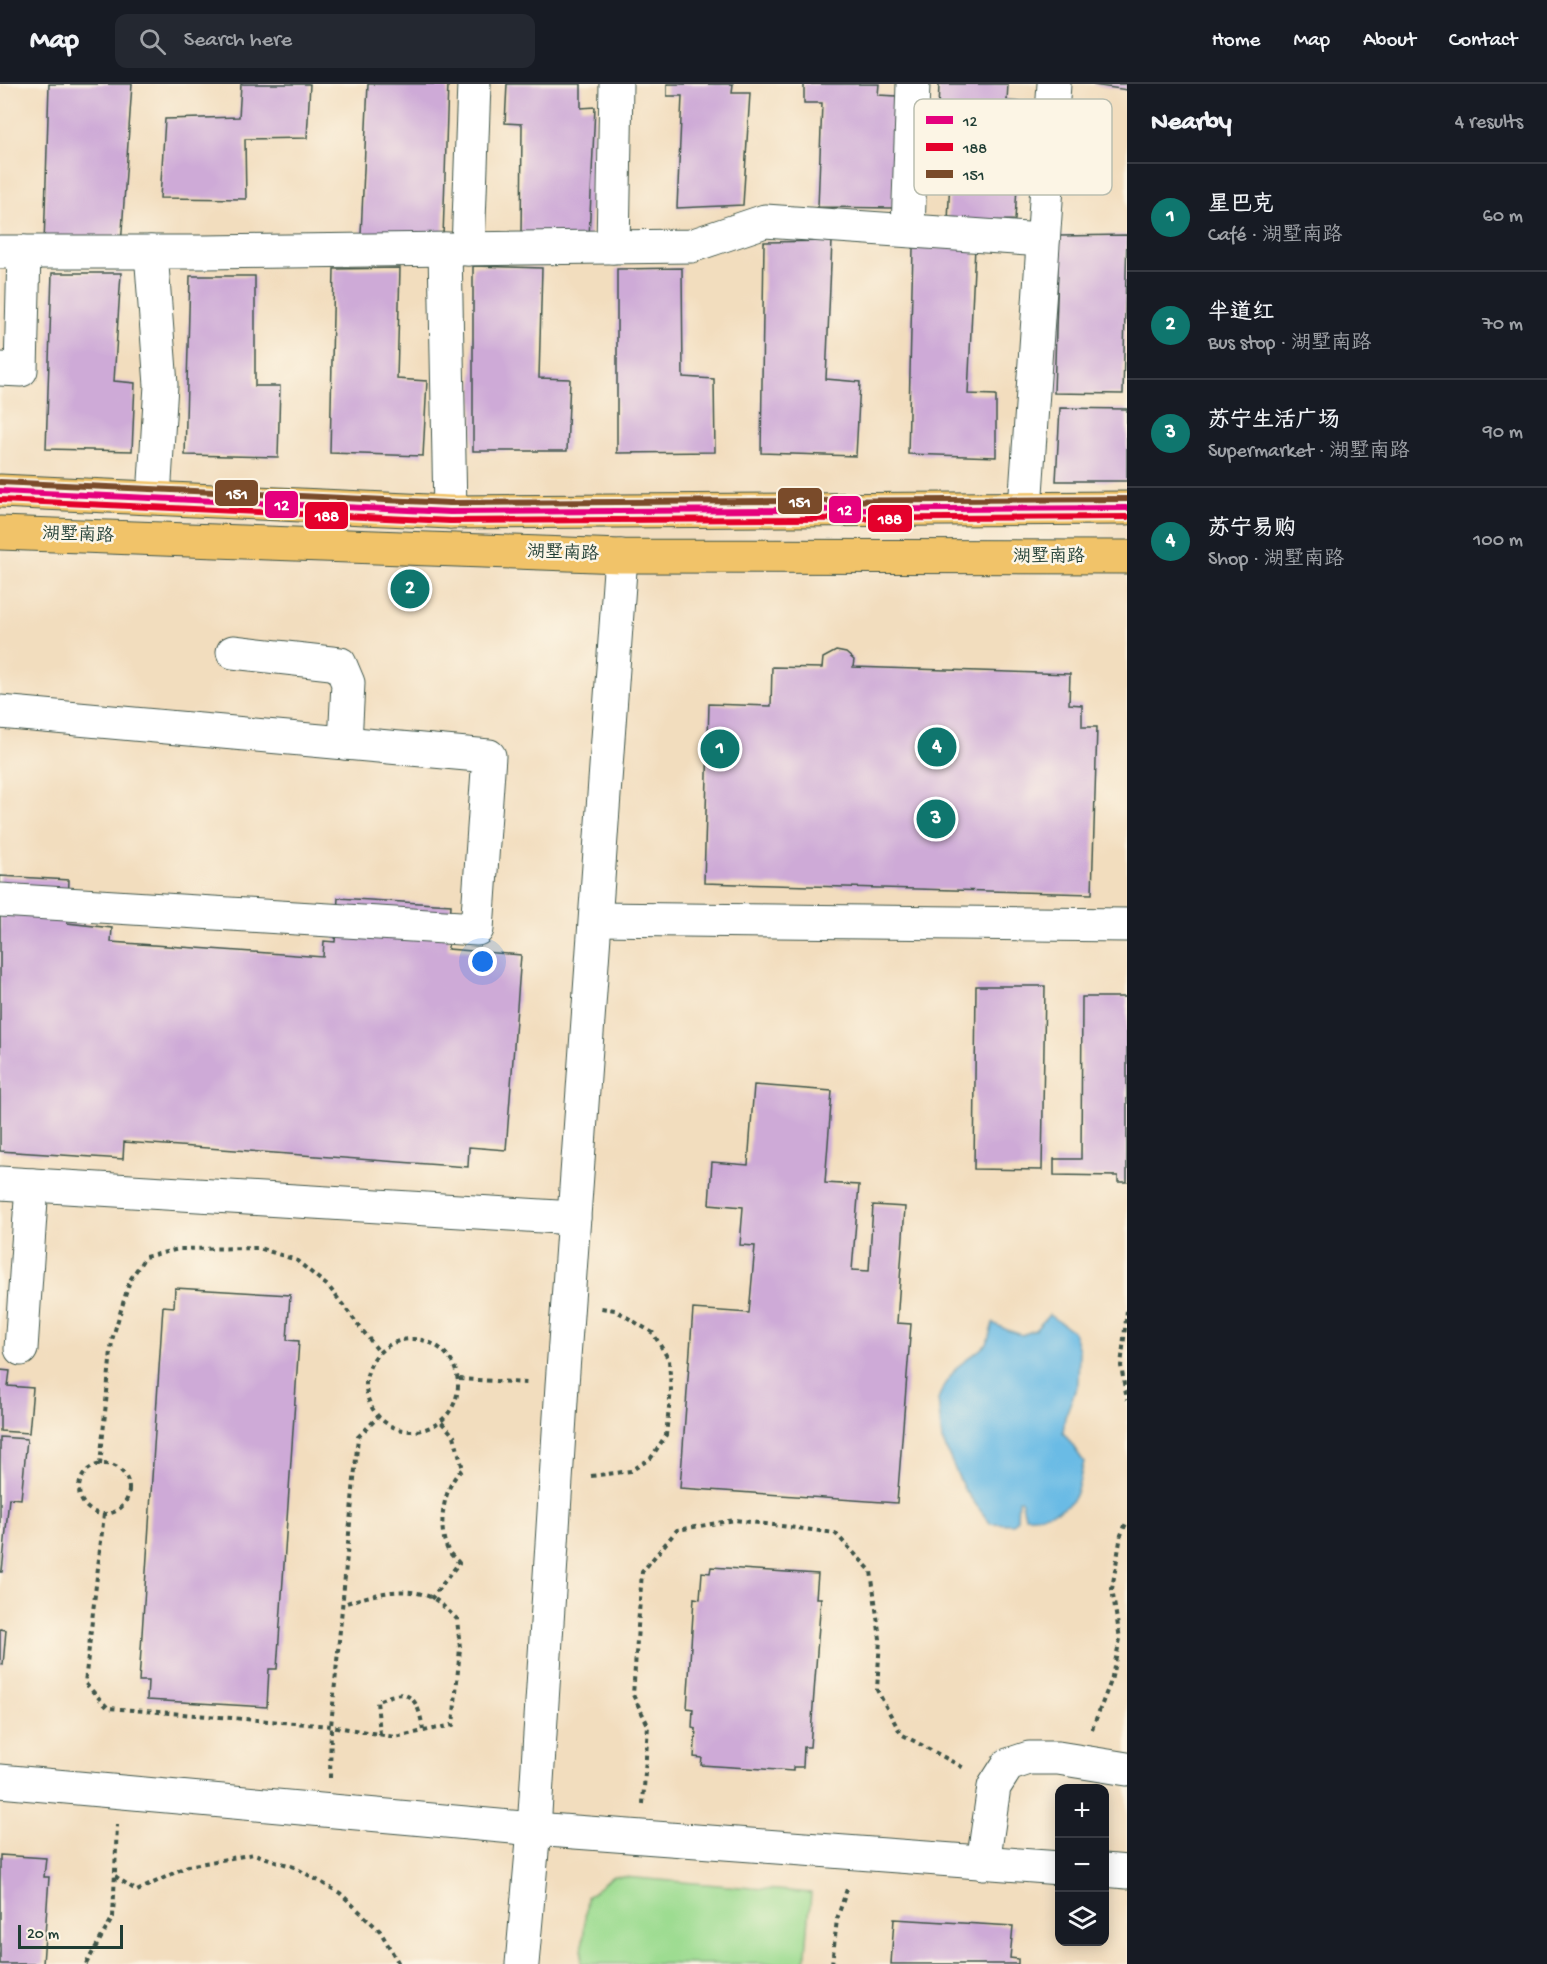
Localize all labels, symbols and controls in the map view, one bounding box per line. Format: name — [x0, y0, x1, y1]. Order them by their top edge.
search box — [115, 14, 535, 68]
text: Map — [30, 25, 79, 58]
icon: search — [136, 25, 169, 58]
text: Search here — [184, 28, 292, 54]
text: Home — [1212, 29, 1260, 54]
text: Map — [1293, 29, 1330, 54]
text: About — [1363, 29, 1416, 54]
text: Contact — [1449, 29, 1517, 54]
legend — [914, 99, 1112, 195]
text: Nearby — [1151, 108, 1232, 139]
text: 4 results — [1455, 112, 1523, 135]
text: 12 — [962, 114, 977, 133]
text: 188 — [962, 141, 987, 160]
text: 151 — [962, 168, 984, 187]
text: 星巴克 — [1208, 193, 1274, 219]
text: 1 — [1166, 206, 1175, 229]
text: 60 m — [1483, 206, 1523, 229]
text: Café · 湖墅南路 — [1208, 225, 1342, 248]
text: 半道红 — [1208, 301, 1274, 327]
text: 2 — [1166, 314, 1175, 337]
text: 70 m — [1482, 314, 1523, 337]
text: Bus stop · 湖墅南路 — [1208, 333, 1371, 356]
text: 苏宁生活广场 — [1208, 409, 1340, 435]
text: 3 — [1165, 422, 1176, 445]
text: 90 m — [1483, 422, 1523, 445]
text: Supermarket · 湖墅南路 — [1208, 441, 1409, 464]
line badge: 151 — [214, 479, 259, 507]
text: 151 — [225, 487, 248, 506]
line badge: 151 — [777, 487, 823, 515]
line badge: 12 — [264, 490, 299, 519]
text: 151 — [788, 495, 811, 514]
line badge: 12 — [828, 495, 862, 524]
text: 12 — [274, 498, 289, 517]
line badge: 188 — [304, 501, 349, 530]
text: 12 — [837, 503, 852, 522]
line badge: 188 — [867, 504, 913, 533]
text: 188 — [314, 509, 339, 528]
text: 188 — [877, 512, 902, 531]
text: 苏宁易购 — [1208, 517, 1296, 543]
street label: 湖墅南路 — [42, 523, 114, 548]
text: 4 — [1166, 530, 1175, 553]
text: 100 m — [1473, 530, 1523, 553]
street label: 湖墅南路 — [527, 541, 599, 566]
street label: 湖墅南路 — [1013, 546, 1085, 568]
text: Shop · 湖墅南路 — [1208, 549, 1344, 572]
pin: 2 — [390, 566, 430, 612]
pin: 4 — [918, 724, 956, 770]
pin: 1 — [700, 726, 740, 772]
pin: 3 — [916, 796, 956, 842]
your location — [468, 947, 497, 976]
map controls — [1055, 1784, 1109, 1946]
button: + — [1055, 1784, 1109, 1838]
button: − — [1055, 1838, 1109, 1892]
button: layers — [1055, 1892, 1109, 1946]
scale bar — [18, 1922, 123, 1950]
text: 20 m — [27, 1926, 59, 1945]

